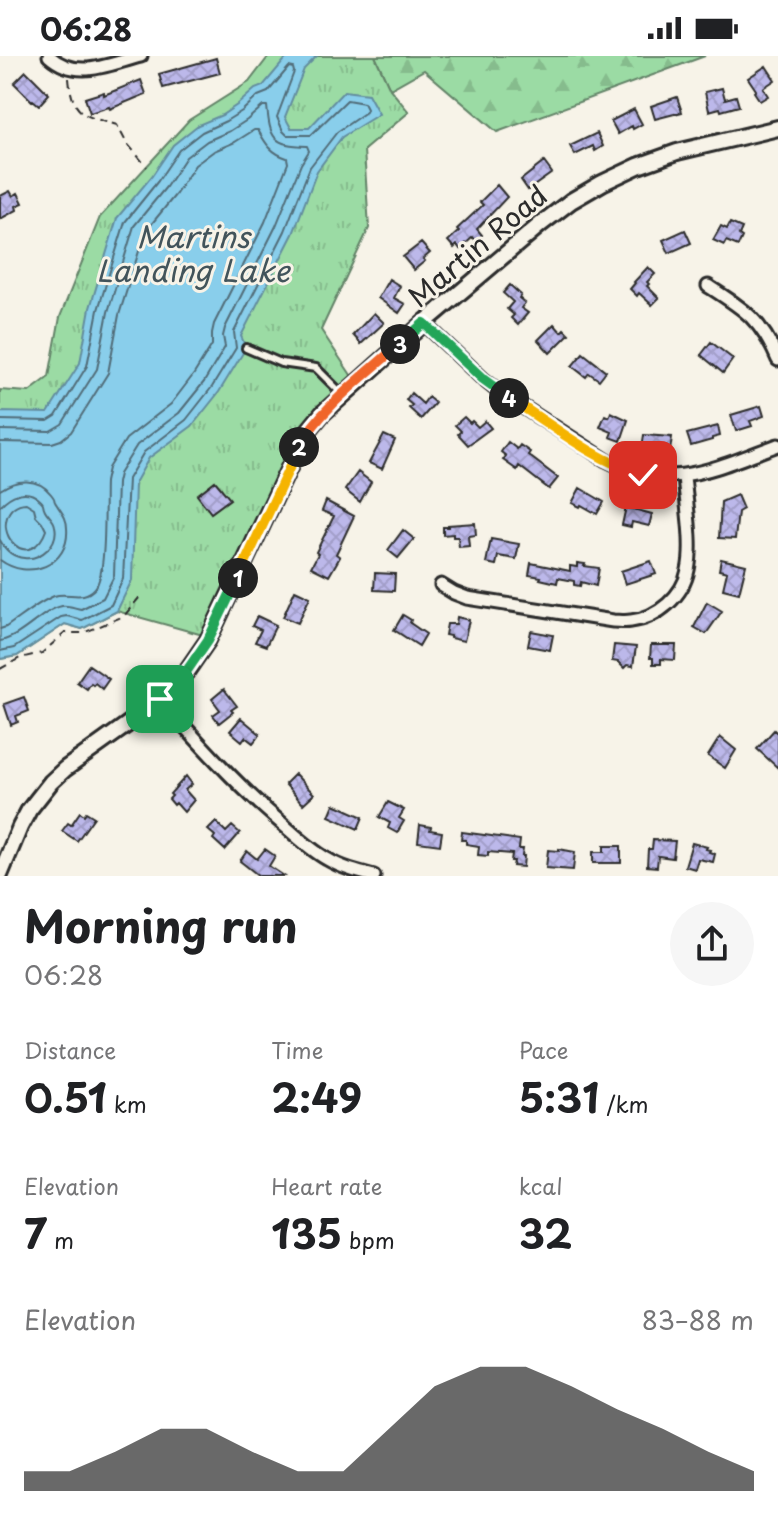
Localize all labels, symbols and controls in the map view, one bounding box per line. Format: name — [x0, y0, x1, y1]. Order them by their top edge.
text: 06:28 — [40, 6, 132, 51]
street label: Martin Road — [398, 174, 556, 316]
water label: Martins Landing Lake — [96, 213, 291, 292]
pin: 3 — [380, 324, 420, 364]
text: 3 — [393, 327, 407, 360]
pin: 4 — [489, 378, 529, 418]
text: 4 — [502, 381, 516, 414]
pin: 2 — [279, 427, 319, 467]
text: 2 — [291, 430, 307, 463]
pin — [609, 441, 677, 509]
icon: check — [621, 453, 665, 497]
pin: 1 — [218, 558, 258, 598]
text: 1 — [233, 561, 243, 594]
pin — [126, 665, 194, 733]
icon: arrive — [138, 677, 182, 721]
text: Morning run — [24, 892, 298, 958]
button: share — [670, 902, 754, 986]
text: 06:28 — [24, 955, 103, 994]
text: Distance — [24, 1033, 116, 1066]
text: Time — [271, 1033, 323, 1066]
text: Pace — [519, 1033, 568, 1066]
text: 0.51 — [24, 1066, 107, 1127]
text: 2:49 — [271, 1066, 362, 1127]
text: 5:31 — [519, 1066, 599, 1127]
text: km — [107, 1087, 147, 1120]
text: /km — [599, 1087, 649, 1120]
text: Elevation — [24, 1169, 119, 1202]
text: Heart rate — [271, 1169, 382, 1202]
text: kcal — [519, 1169, 563, 1202]
text: 7 — [24, 1202, 47, 1263]
text: 135 — [271, 1202, 342, 1263]
text: 32 — [519, 1202, 572, 1263]
text: m — [47, 1223, 74, 1256]
text: bpm — [342, 1223, 395, 1256]
text: Elevation — [24, 1300, 136, 1339]
text: 83–88 m — [642, 1300, 754, 1339]

